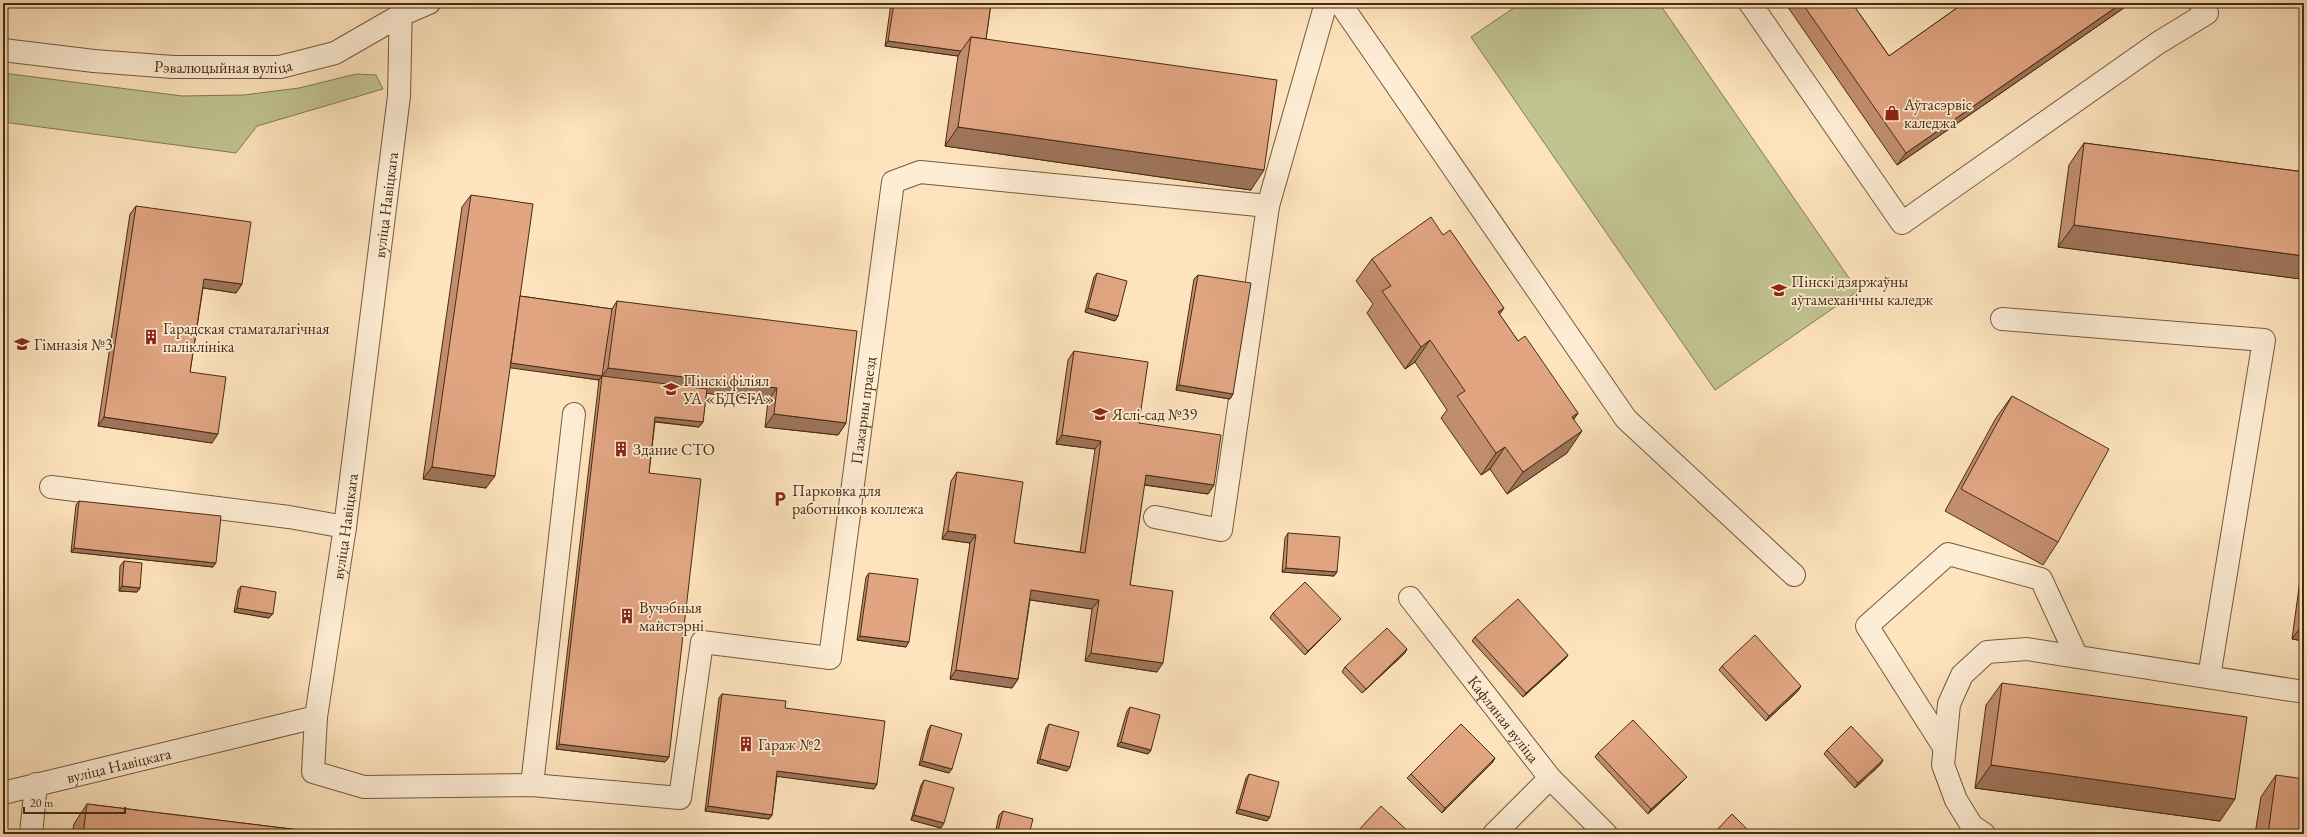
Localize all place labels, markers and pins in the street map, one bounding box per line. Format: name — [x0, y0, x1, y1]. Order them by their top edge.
place label: Аўтасэрвіс каледжа — [1903, 94, 1972, 133]
shop icon: Аўтасэрвіс каледжа — [1883, 104, 1901, 122]
place label: Пінскі дзяржаўны аўтамеханічны каледж — [1791, 271, 1933, 310]
school or university icon: Пінскі дзяржаўны аўтамеханічны каледж — [1770, 281, 1788, 299]
place label: Гарадская стаматалагічная паліклініка — [163, 318, 329, 357]
building icon: Гарадская стаматалагічная паліклініка — [142, 328, 160, 346]
place label: Гімназія №3 — [34, 334, 113, 355]
school or university icon: Гімназія №3 — [13, 335, 31, 353]
place label: Пінскі філіял УА «БДСГА» — [682, 370, 774, 409]
school or university icon: Пінскі філіял УА «БДСГА» — [662, 380, 680, 398]
place label: Яслі-сад №39 — [1111, 404, 1198, 425]
school or university icon: Яслі-сад №39 — [1091, 405, 1109, 423]
place label: Здание СТО — [633, 439, 715, 460]
building icon: Здание СТО — [612, 440, 630, 458]
place label: Парковка для работников коллежа — [792, 480, 924, 519]
parking icon: Парковка для работников коллежа — [771, 490, 789, 508]
place label: Вучэбныя майстэрні — [639, 597, 704, 636]
building icon: Вучэбныя майстэрні — [618, 607, 636, 625]
place label: Гараж №2 — [758, 734, 821, 755]
building icon: Гараж №2 — [737, 735, 755, 753]

